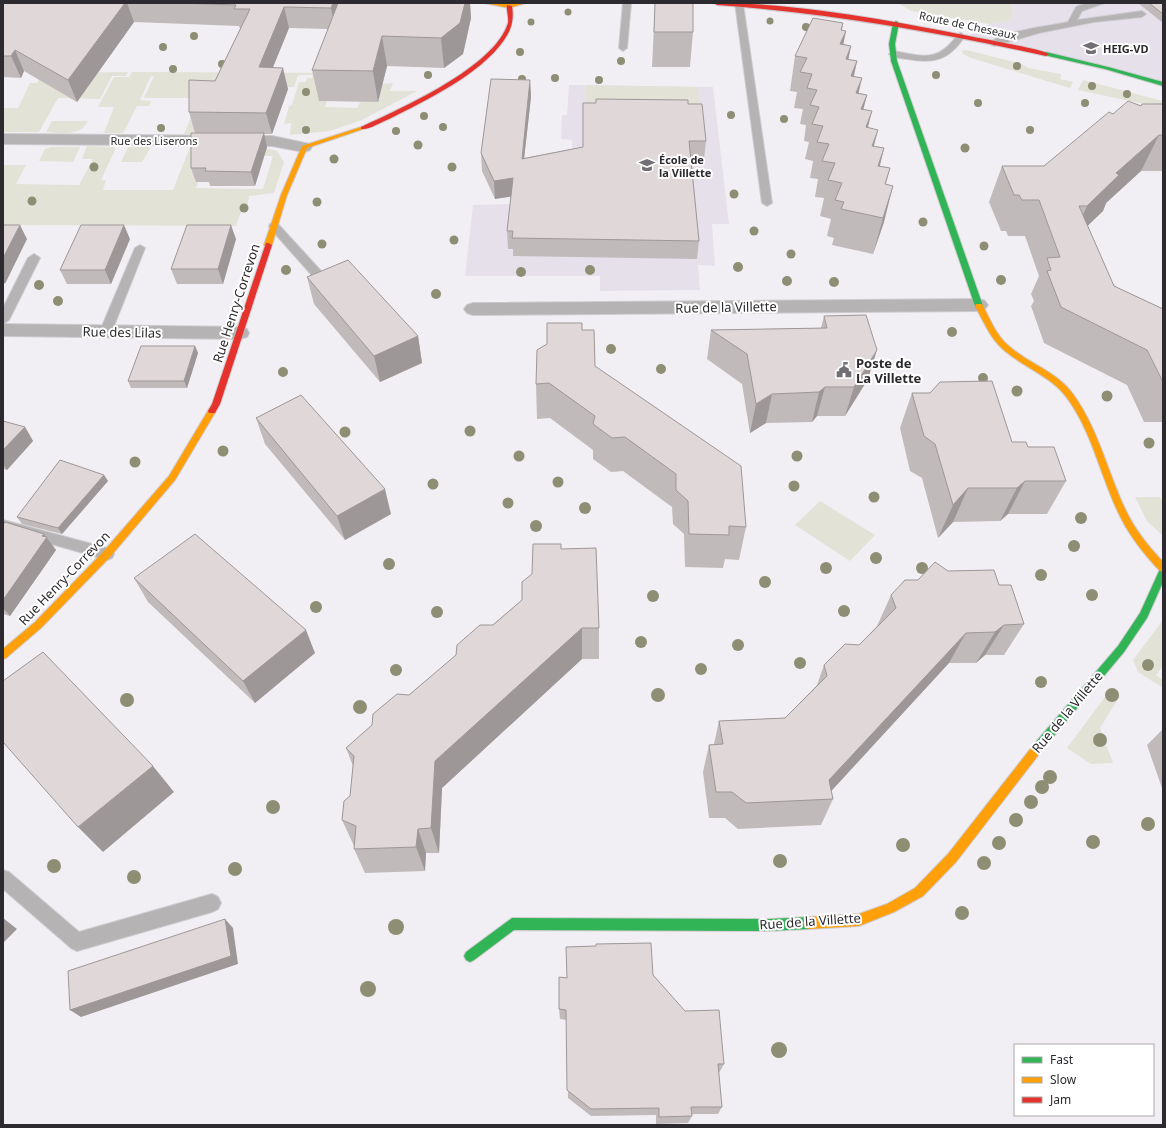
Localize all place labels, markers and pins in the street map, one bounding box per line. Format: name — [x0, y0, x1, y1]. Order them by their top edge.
school or university icon: HEIG-VD — [1082, 39, 1100, 57]
place label: HEIG-VD — [1103, 41, 1149, 56]
place label: École de la Villette — [659, 152, 712, 180]
school or university icon: École de la Villette — [638, 156, 656, 174]
place label: Poste de La Villette — [856, 354, 922, 387]
public building icon: Poste de La Villette — [835, 361, 853, 379]

